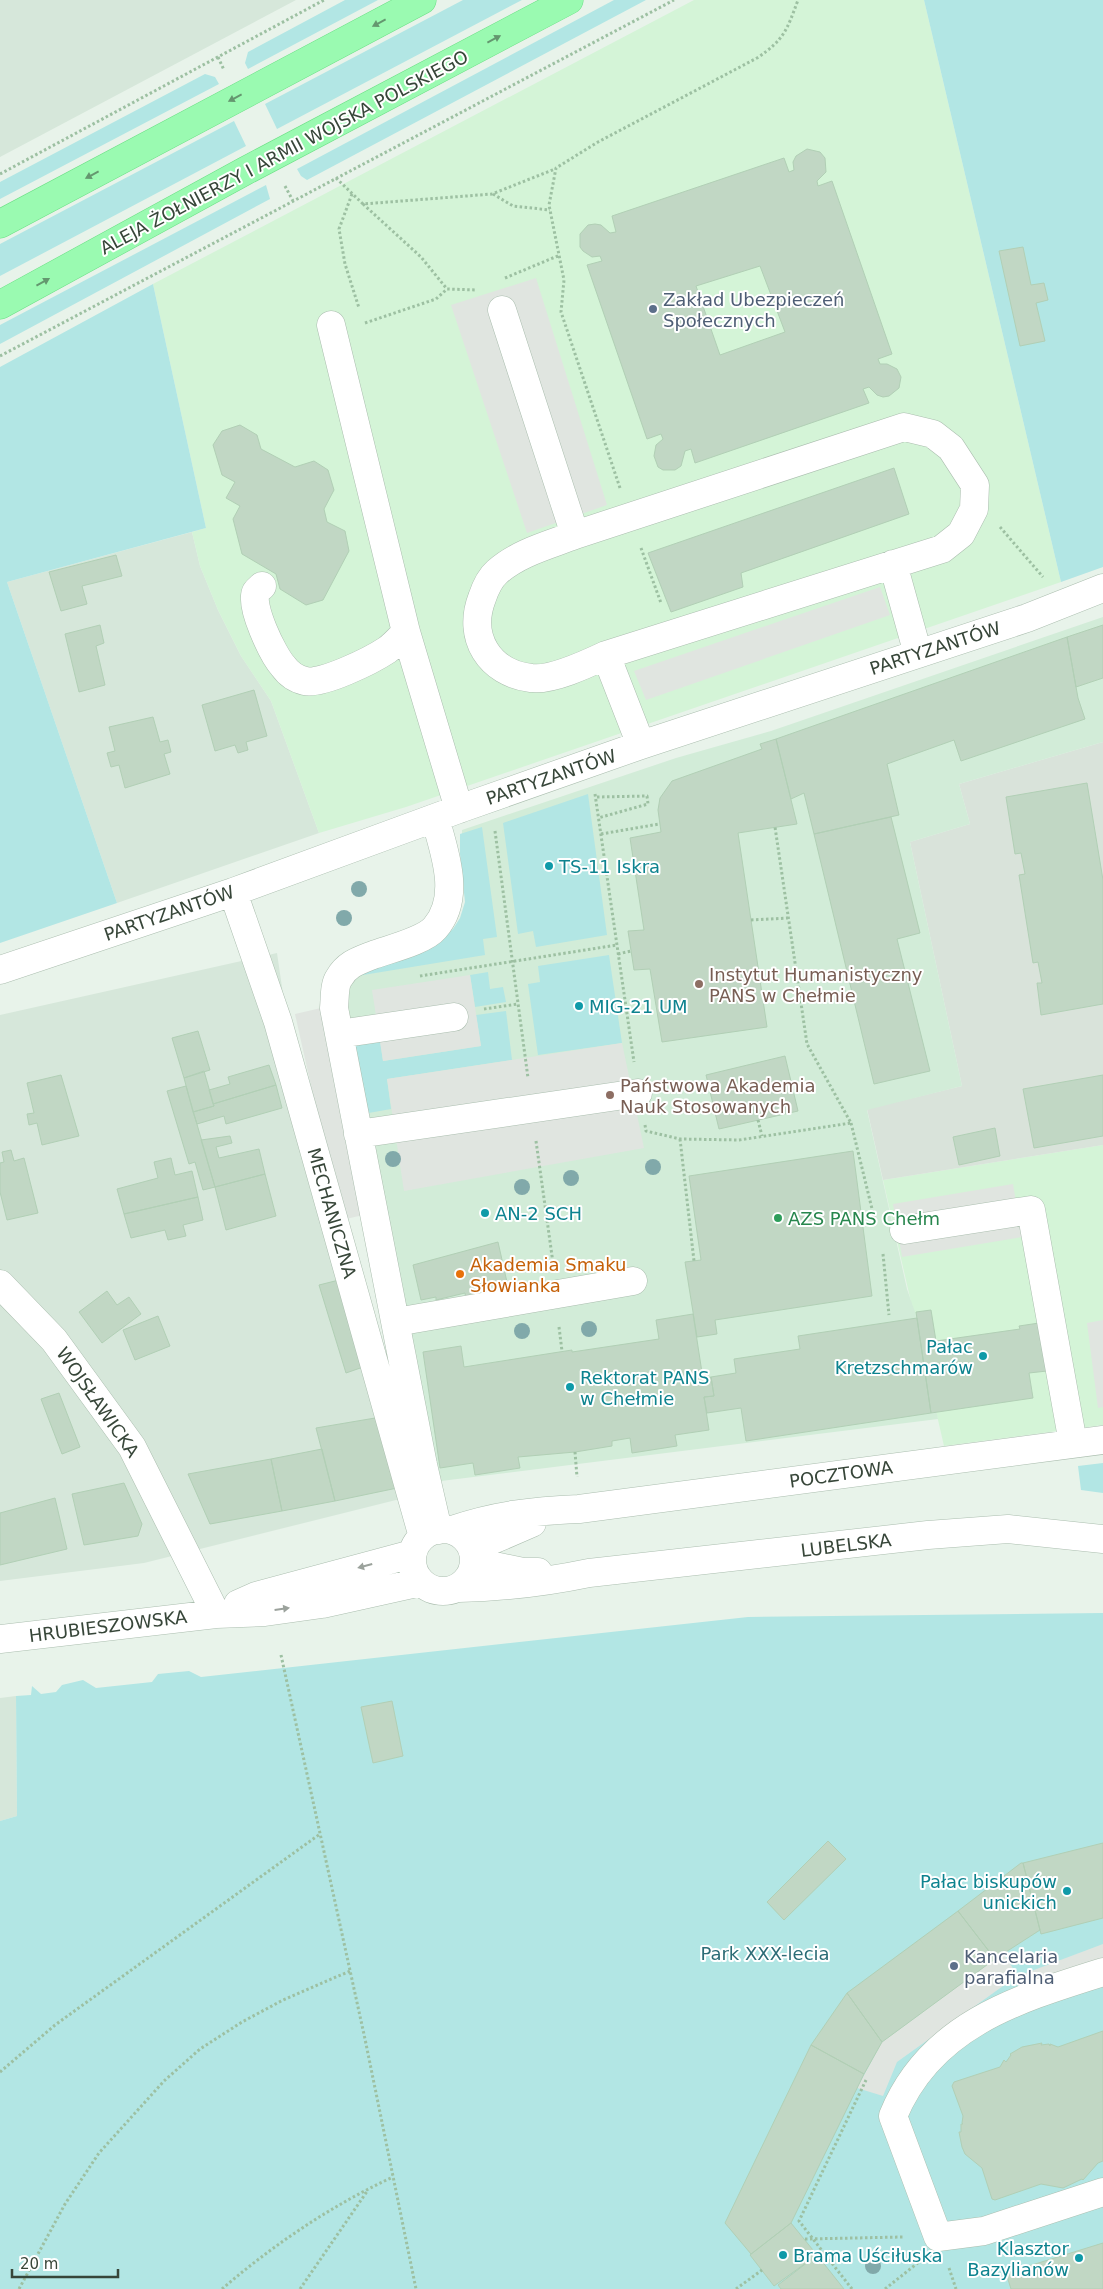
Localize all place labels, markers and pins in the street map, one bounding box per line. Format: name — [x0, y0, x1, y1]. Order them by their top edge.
place label: Zakład Ubezpieczeń Społecznych — [663, 289, 845, 331]
marker: Zakład Ubezpieczeń Społecznych — [647, 303, 659, 315]
place label: TS-11 Iskra — [558, 856, 660, 877]
marker: TS-11 Iskra — [543, 860, 555, 872]
place label: Instytut Humanistyczny PANS w Chełmie — [709, 964, 923, 1006]
marker: Instytut Humanistyczny PANS w Chełmie — [693, 978, 705, 990]
place label: MIG-21 UM — [589, 996, 688, 1017]
marker: MIG-21 UM — [573, 1000, 585, 1012]
place label: Państwowa Akademia Nauk Stosowanych — [620, 1075, 816, 1117]
marker: Państwowa Akademia Nauk Stosowanych — [604, 1089, 616, 1101]
place label: AN-2 SCH — [495, 1203, 582, 1224]
marker: AN-2 SCH — [479, 1207, 491, 1219]
place label: AZS PANS Chełm — [788, 1208, 940, 1229]
marker: AZS PANS Chełm — [772, 1212, 784, 1224]
place label: Akademia Smaku Słowianka — [470, 1254, 627, 1296]
marker: Akademia Smaku Słowianka — [454, 1268, 466, 1280]
place label: Pałac Kretzschmarów — [835, 1336, 973, 1378]
marker: Pałac Kretzschmarów — [977, 1350, 989, 1362]
place label: Rektorat PANS w Chełmie — [580, 1367, 709, 1409]
marker: Rektorat PANS w Chełmie — [564, 1381, 576, 1393]
place label: Pałac biskupów unickich — [920, 1871, 1057, 1913]
marker: Pałac biskupów unickich — [1061, 1885, 1073, 1897]
place label: Kancelaria parafialna — [964, 1946, 1058, 1988]
marker: Kancelaria parafialna — [948, 1960, 960, 1972]
place label: Klasztor Bazylianów — [967, 2238, 1070, 2280]
place label: Brama Uściłuska — [793, 2245, 943, 2266]
marker: Brama Uściłuska — [777, 2249, 789, 2261]
marker: Klasztor Bazylianów — [1073, 2252, 1085, 2264]

